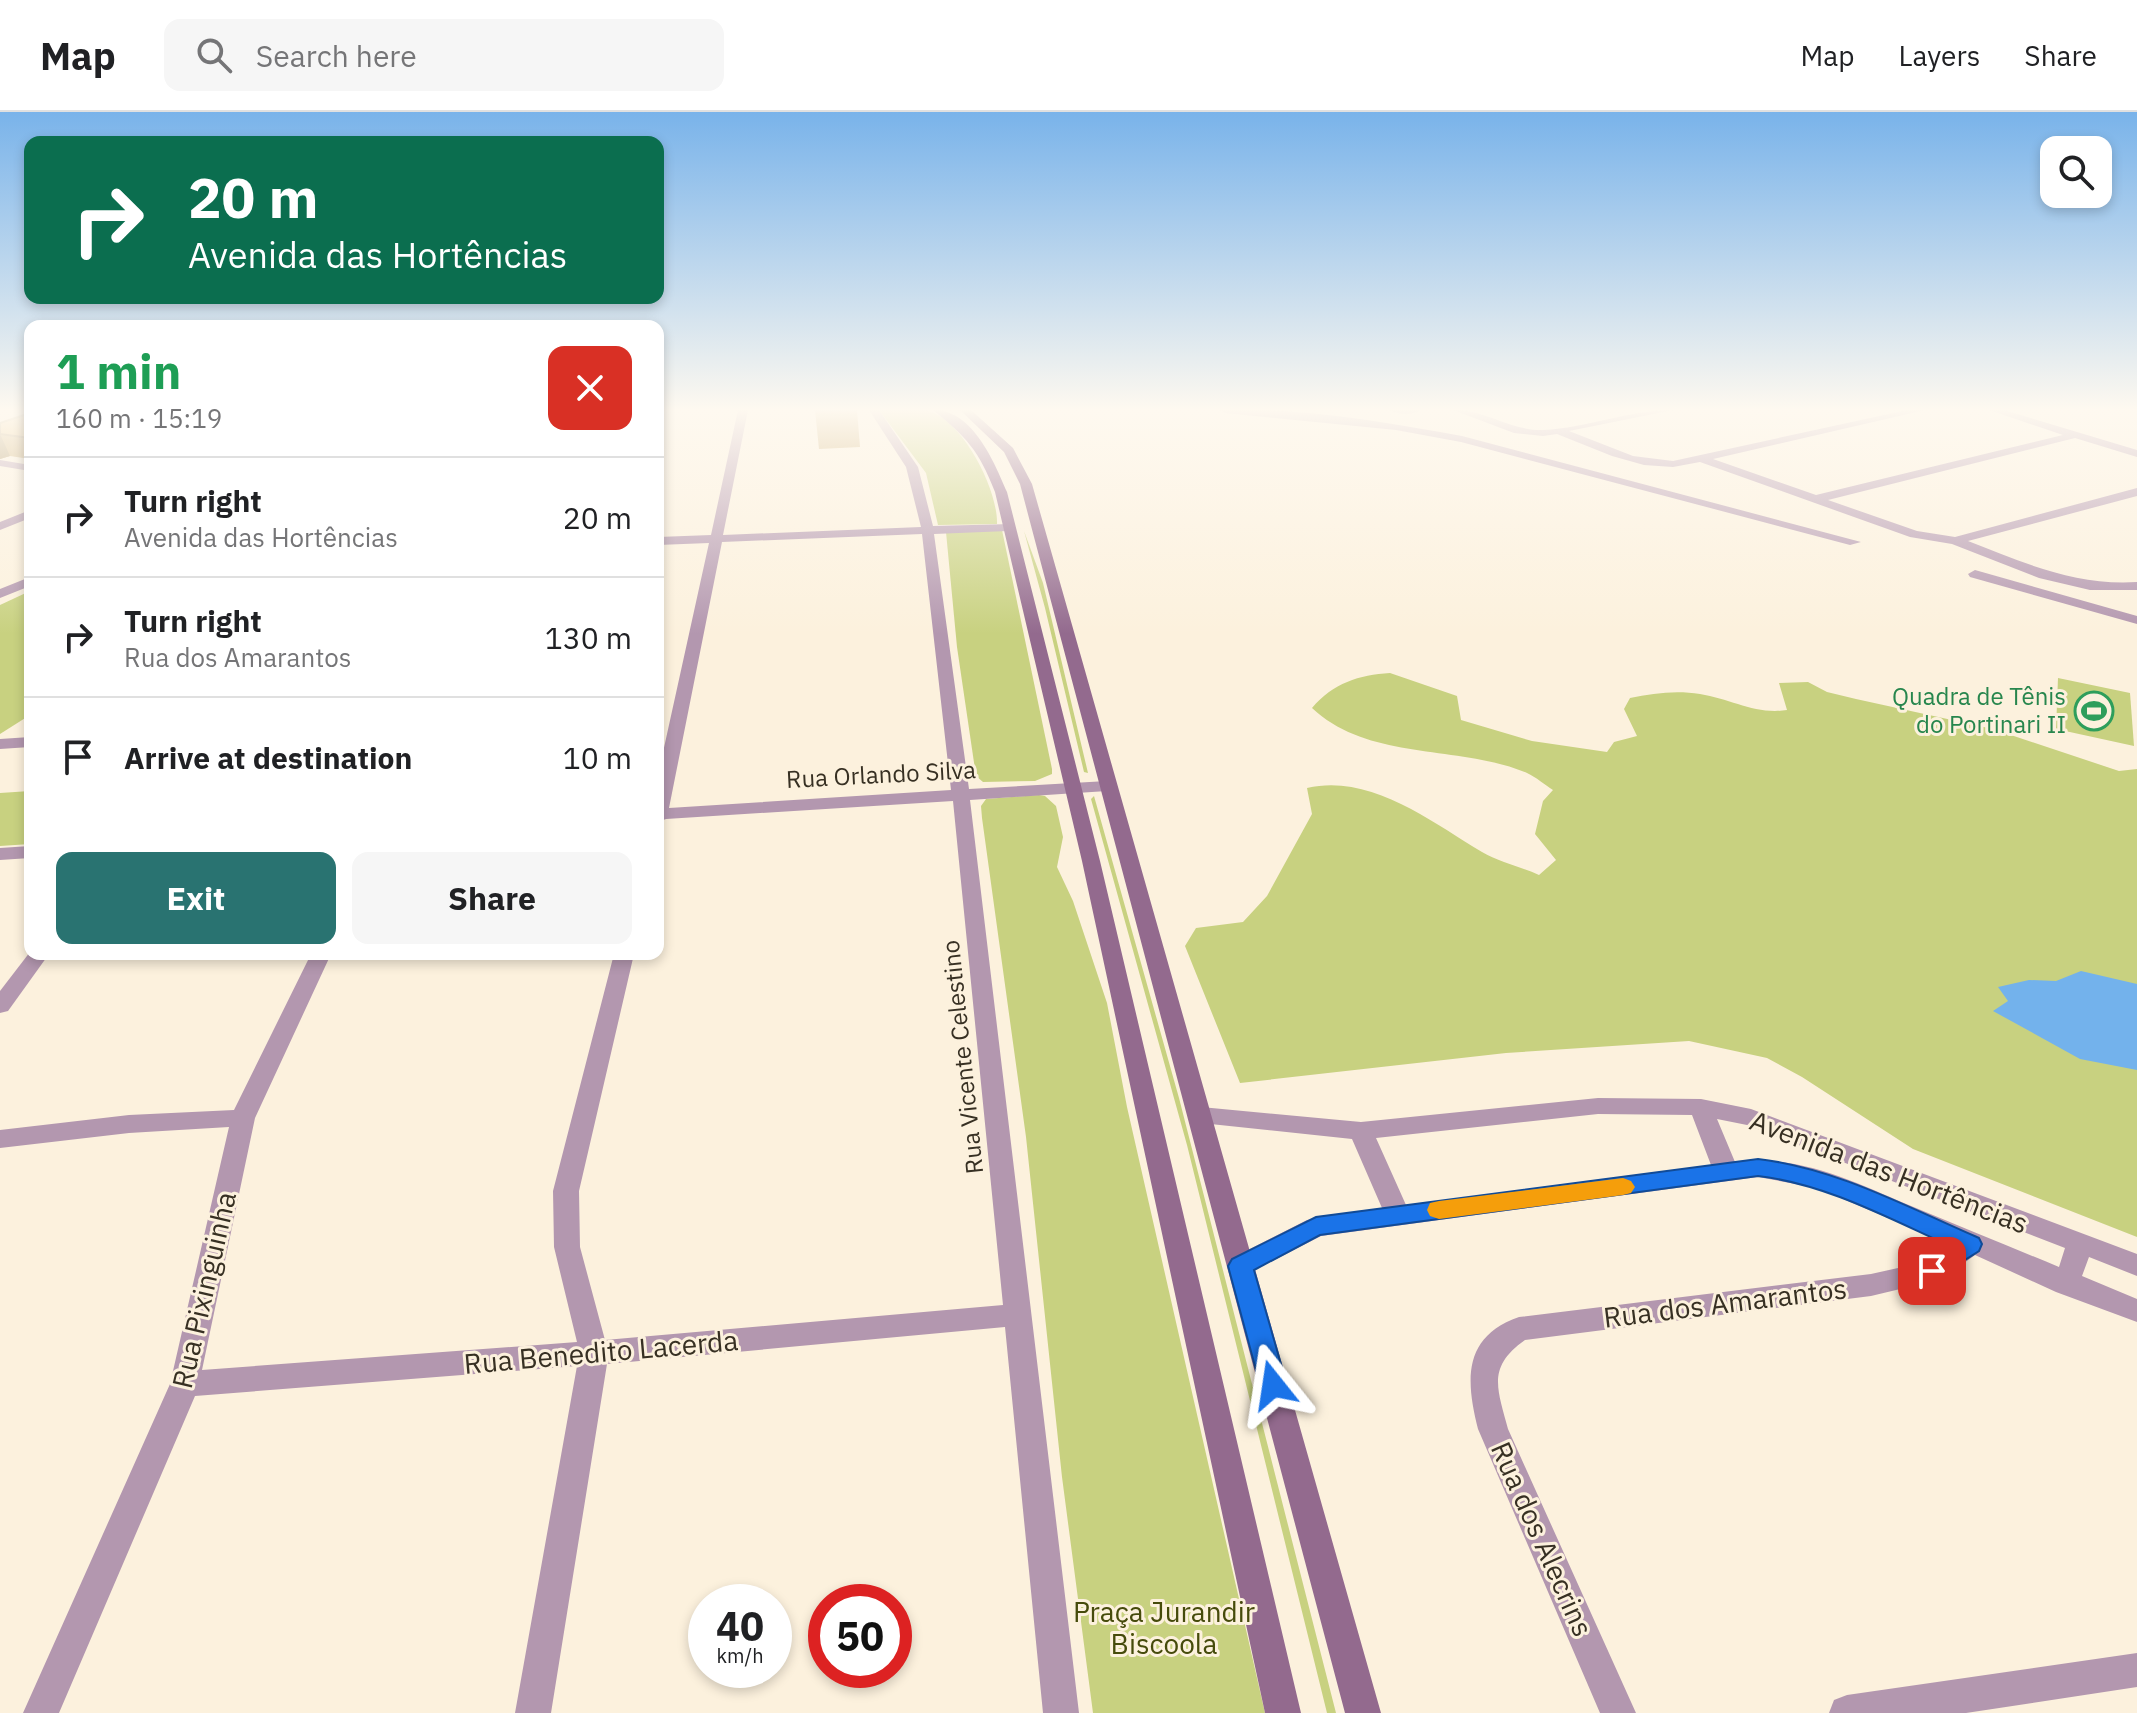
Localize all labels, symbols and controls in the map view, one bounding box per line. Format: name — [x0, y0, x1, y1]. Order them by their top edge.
search box — [164, 19, 724, 91]
text: Map — [40, 31, 116, 80]
icon: search — [192, 33, 236, 77]
text: Search here — [256, 36, 417, 75]
text: Map — [1800, 37, 1854, 74]
text: Layers — [1898, 37, 1980, 74]
text: Share — [2024, 37, 2097, 74]
map controls — [2040, 136, 2112, 208]
button: search — [2040, 136, 2112, 208]
text: 20 m — [188, 161, 318, 233]
icon: right — [56, 168, 160, 272]
text: Avenida das Hortências — [188, 231, 567, 278]
text: 1 min — [56, 340, 181, 402]
button: close — [548, 346, 632, 430]
text: 160 m · 15:19 — [56, 401, 222, 435]
text: Turn right — [124, 481, 262, 520]
icon: right — [56, 495, 100, 539]
text: 20 m — [563, 498, 632, 537]
text: Avenida das Hortências — [124, 520, 398, 554]
text: Turn right — [124, 601, 262, 640]
icon: right — [56, 615, 100, 659]
text: 130 m — [545, 618, 632, 657]
text: Rua dos Amarantos — [124, 640, 351, 674]
place label: Quadra de Tênis do Portinari II — [1892, 680, 2066, 740]
sports icon: Quadra de Tênis do Portinari II — [2073, 690, 2115, 732]
icon: arrive — [56, 735, 100, 779]
text: Arrive at destination — [124, 738, 412, 777]
text: 10 m — [563, 738, 632, 777]
street label: Rua Orlando Silva — [785, 753, 977, 795]
button: Exit — [56, 852, 336, 944]
button: Share — [352, 852, 632, 944]
street label: Rua Vicente Celestino — [934, 939, 990, 1176]
street label: Avenida das Hortências — [1745, 1101, 2034, 1242]
street label: Rua Pixinguinha — [163, 1188, 244, 1392]
pin — [1898, 1237, 1966, 1305]
icon: arrive — [1910, 1249, 1954, 1293]
street label: Rua dos Amarantos — [1601, 1269, 1849, 1336]
street label: Rua Benedito Lacerda — [462, 1321, 740, 1382]
position arrow — [1231, 1343, 1315, 1427]
street label: Rua dos Alecrins — [1483, 1436, 1602, 1642]
speed limit sign: 50 — [808, 1584, 912, 1688]
park label: Praça Jurandir Biscoola — [1073, 1593, 1255, 1662]
text: 40 — [716, 1600, 764, 1652]
text: km/h — [716, 1642, 764, 1669]

